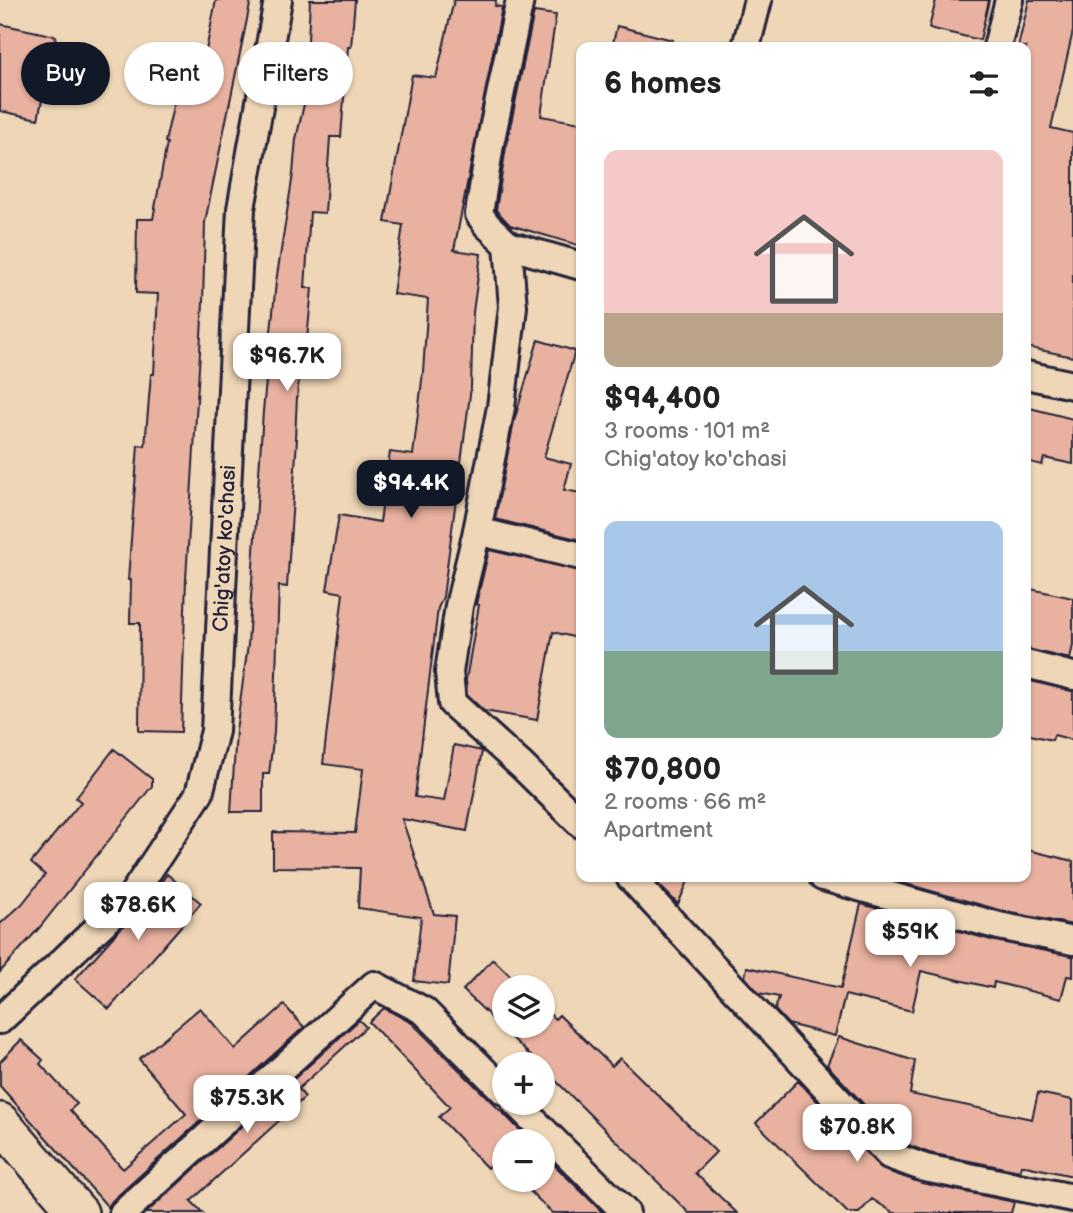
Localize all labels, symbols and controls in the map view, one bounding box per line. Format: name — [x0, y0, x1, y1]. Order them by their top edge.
chip: Buy — [21, 42, 110, 105]
chip: Rent — [124, 42, 224, 105]
chip: Filters — [238, 42, 353, 105]
icon: filters — [965, 65, 1003, 103]
text: 6 homes — [604, 66, 721, 102]
icon: home — [741, 196, 867, 322]
pin: $96.7K — [230, 334, 344, 393]
text: $96.7K — [249, 342, 325, 370]
text: $94,400 — [604, 381, 721, 417]
text: 3 rooms · 101 m² — [604, 417, 770, 445]
text: Chig'atoy ko'chasi — [604, 445, 787, 473]
pin: $94.4K — [354, 461, 468, 520]
street label: Chig'atoy ko'chasi — [208, 464, 241, 632]
text: $94.4K — [373, 469, 449, 497]
icon: home — [741, 567, 867, 693]
text: $70,800 — [604, 752, 721, 788]
text: 2 rooms · 66 m² — [604, 788, 766, 816]
text: Apartment — [604, 816, 713, 844]
pin: $78.6K — [81, 883, 195, 942]
text: $78.6K — [100, 891, 176, 919]
pin: $59K — [869, 909, 951, 969]
text: $59K — [881, 918, 939, 946]
map controls — [492, 975, 555, 1192]
button: layers — [492, 975, 555, 1038]
button: + — [492, 1052, 555, 1115]
pin: $75.3K — [190, 1076, 304, 1135]
text: $75.3K — [209, 1084, 285, 1112]
pin: $70.8K — [800, 1104, 914, 1164]
text: $70.8K — [819, 1113, 895, 1141]
button: − — [492, 1129, 555, 1192]

